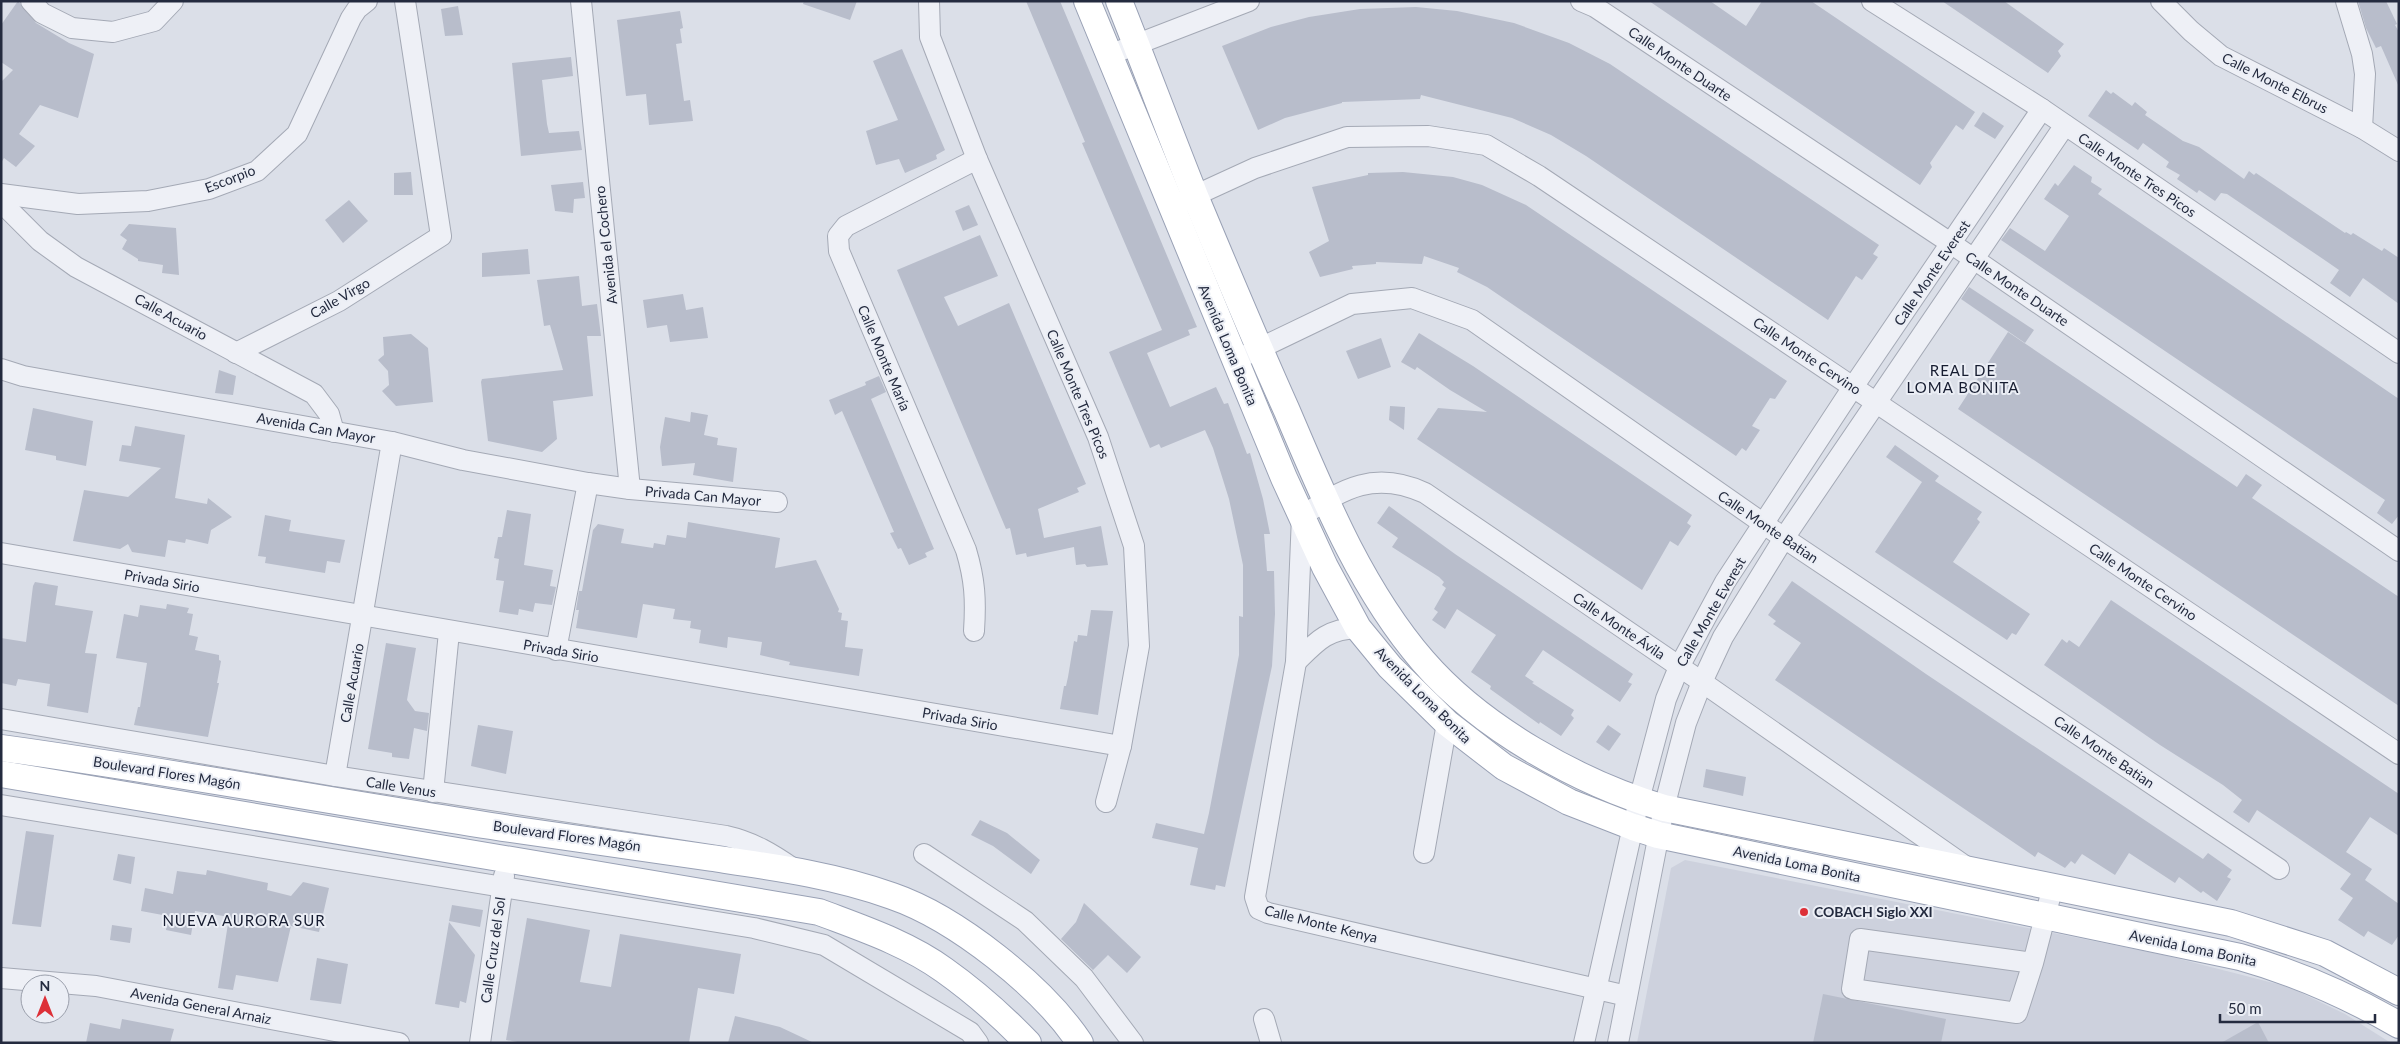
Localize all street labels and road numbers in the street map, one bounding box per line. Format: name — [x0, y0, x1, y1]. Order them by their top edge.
street label: Calle Monte Duarte — [1625, 23, 1735, 104]
street label: Calle Monte Elbrus — [2220, 49, 2331, 117]
street label: Calle Monte Tres Picos — [2075, 129, 2200, 220]
street label: Escorpio — [202, 161, 258, 196]
street label: Avenida el Cochero — [591, 185, 620, 305]
street label: Calle Monte Everest — [1890, 217, 1973, 329]
street label: Calle Monte Duarte — [1962, 248, 2072, 329]
street label: Calle Virgo — [307, 274, 373, 321]
street label: Avenida Loma Bonita — [1195, 282, 1262, 408]
street label: Calle Acuario — [132, 290, 211, 344]
street label: Calle Monte María — [854, 302, 914, 413]
street label: Calle Monte Cervino — [1750, 313, 1864, 398]
street label: Calle Monte Tres Picos — [1044, 327, 1113, 461]
street label: Avenida Can Mayor — [255, 409, 377, 446]
street label: Privada Can Mayor — [644, 482, 762, 509]
street label: Calle Monte Batian — [1715, 487, 1822, 566]
street label: Calle Monte Cervino — [2086, 539, 2200, 624]
street label: Calle Monte Everest — [1672, 554, 1749, 670]
street label: Privada Sirio — [123, 566, 201, 596]
street label: Calle Monte Ávila — [1570, 588, 1669, 663]
street label: Privada Sirio — [522, 636, 600, 666]
street label: Calle Acuario — [336, 642, 367, 724]
street label: Avenida Loma Bonita — [1372, 643, 1475, 747]
street label: Privada Sirio — [921, 704, 999, 734]
street label: Calle Monte Batian — [2051, 712, 2158, 791]
street label: Boulevard Flores Magón — [92, 752, 242, 793]
street label: Calle Venus — [365, 773, 437, 800]
street label: Boulevard Flores Magón — [492, 817, 642, 854]
street label: Avenida Loma Bonita — [1732, 842, 1862, 885]
street label: Calle Cruz del Sol — [477, 896, 508, 1004]
street label: Calle Monte Kenya — [1263, 901, 1380, 946]
street label: Avenida Loma Bonita — [2128, 926, 2258, 969]
street label: Avenida General Arnaiz — [129, 984, 273, 1027]

